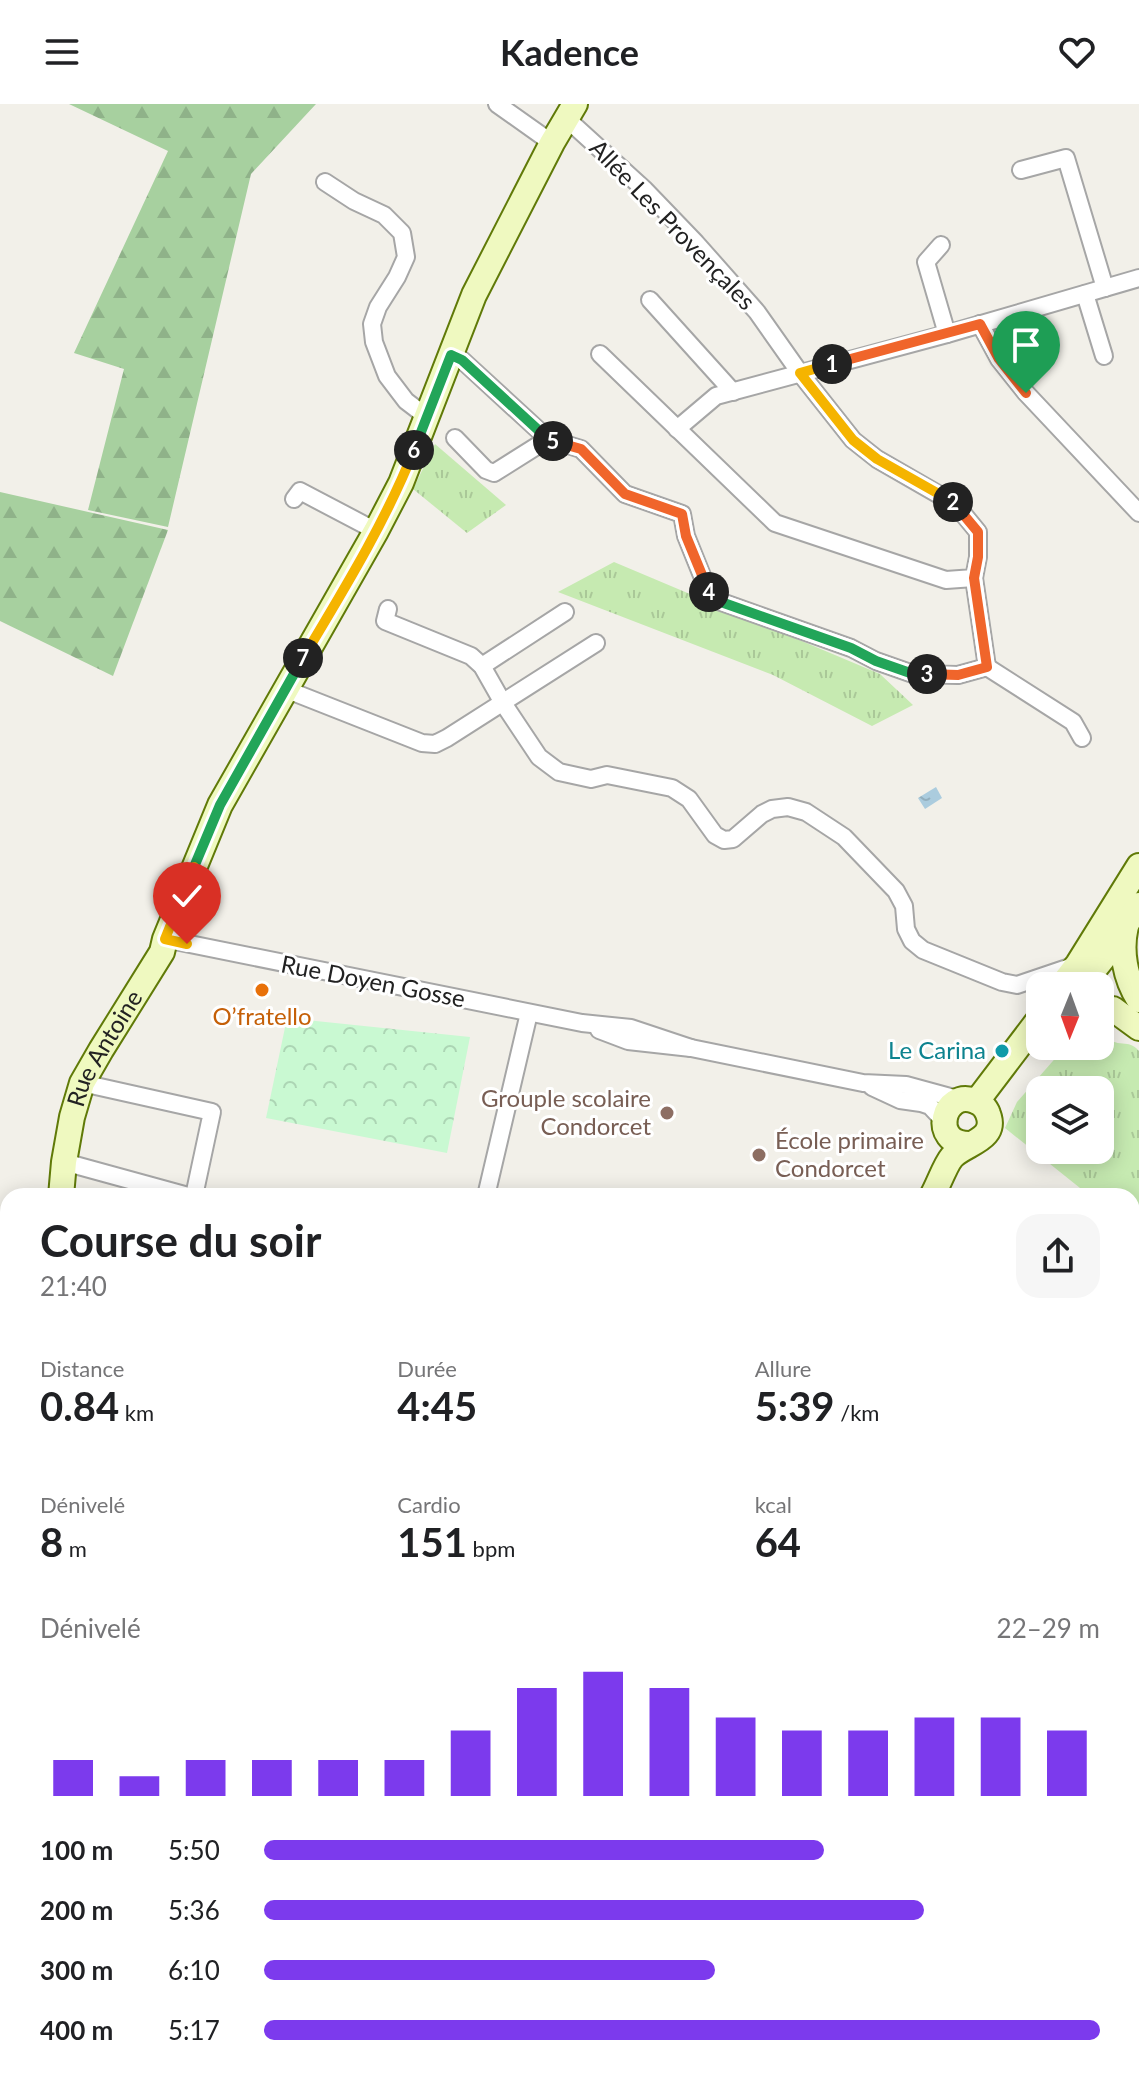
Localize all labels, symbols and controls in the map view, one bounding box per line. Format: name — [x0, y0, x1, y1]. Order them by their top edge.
icon: menu — [40, 30, 84, 74]
text: Kadence — [500, 30, 639, 74]
icon: heart — [1055, 30, 1099, 74]
street label: Allée Les Provençales — [584, 133, 762, 315]
pin — [992, 311, 1060, 393]
icon: arrive — [1004, 323, 1048, 367]
pin: 1 — [812, 344, 852, 384]
text: 1 — [826, 350, 838, 377]
pin: 5 — [533, 421, 573, 461]
text: 5 — [547, 427, 559, 454]
pin: 6 — [394, 430, 434, 470]
text: 6 — [408, 436, 420, 463]
pin: 2 — [933, 482, 973, 522]
text: 2 — [947, 488, 959, 515]
pin: 4 — [689, 572, 729, 612]
text: 4 — [703, 578, 715, 605]
pin: 7 — [283, 638, 323, 678]
text: 7 — [297, 644, 309, 671]
pin: 3 — [907, 654, 947, 694]
text: 3 — [921, 660, 933, 687]
pin — [153, 862, 221, 944]
icon: check — [165, 874, 209, 918]
street label: Rue Doyen Gosse — [279, 948, 468, 1013]
north arrow — [1026, 972, 1114, 1060]
map controls — [1026, 972, 1114, 1164]
marker: O’fratello — [253, 981, 271, 999]
street label: Rue Antoine — [60, 984, 148, 1110]
place label: O’fratello — [212, 1001, 312, 1030]
place label: Le Carina — [888, 1035, 986, 1064]
marker: Le Carina — [993, 1042, 1011, 1060]
button: layers — [1026, 1076, 1114, 1164]
place label: Grouple scolaire Condorcet — [481, 1083, 651, 1140]
marker: Grouple scolaire Condorcet — [658, 1104, 676, 1122]
place label: École primaire Condorcet — [775, 1125, 924, 1182]
marker: École primaire Condorcet — [750, 1146, 768, 1164]
text: Course du soir — [40, 1214, 321, 1266]
button: share — [1016, 1214, 1100, 1298]
text: 21:40 — [40, 1270, 107, 1302]
text: Distance — [40, 1355, 124, 1382]
text: Durée — [397, 1355, 457, 1382]
text: Allure — [755, 1355, 811, 1382]
text: 0.84 — [40, 1382, 119, 1430]
text: 4:45 — [397, 1382, 477, 1430]
text: 5:39 — [755, 1382, 835, 1430]
text: km — [119, 1399, 154, 1426]
text: /km — [835, 1399, 879, 1426]
text: Dénivelé — [40, 1491, 125, 1518]
text: Cardio — [397, 1491, 461, 1518]
text: kcal — [755, 1491, 792, 1518]
text: 8 — [40, 1518, 63, 1566]
text: 151 — [397, 1518, 467, 1566]
text: 64 — [755, 1518, 801, 1566]
text: m — [63, 1535, 87, 1562]
text: bpm — [467, 1535, 515, 1562]
text: Dénivelé — [40, 1612, 141, 1644]
text: 22–29 m — [997, 1612, 1100, 1644]
text: 100 m — [40, 1834, 113, 1866]
text: 5:50 — [168, 1834, 220, 1866]
text: 200 m — [40, 1894, 113, 1926]
text: 5:36 — [168, 1894, 220, 1926]
text: 300 m — [40, 1954, 113, 1986]
text: 6:10 — [168, 1954, 220, 1986]
text: 400 m — [40, 2014, 113, 2046]
text: 5:17 — [168, 2014, 220, 2046]

